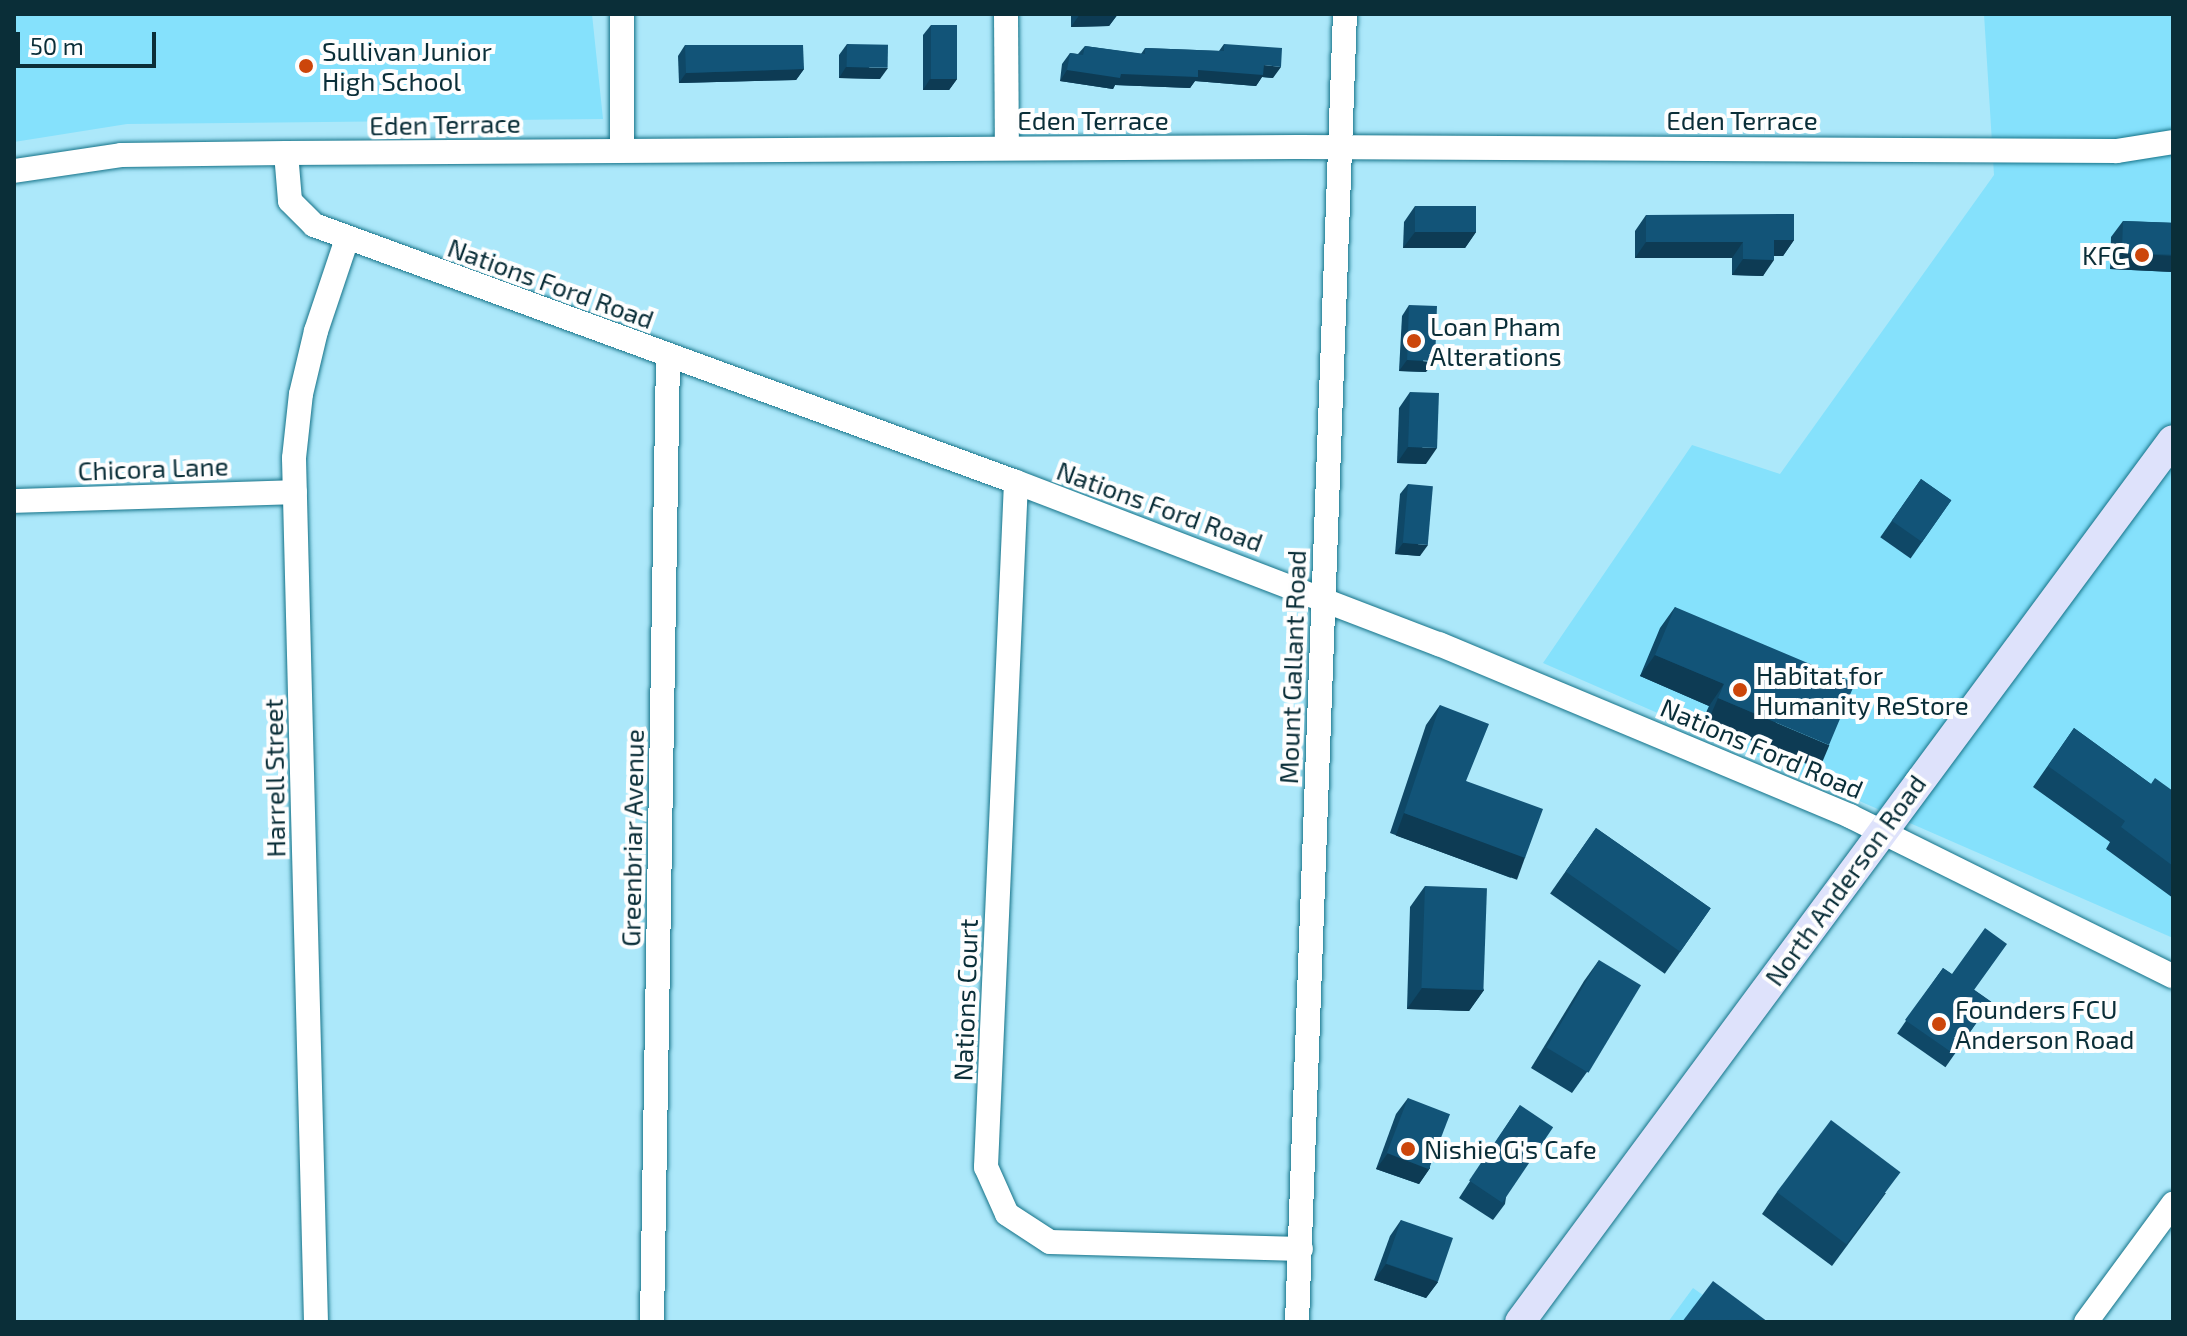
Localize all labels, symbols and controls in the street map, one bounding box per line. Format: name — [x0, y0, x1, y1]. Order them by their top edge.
scale bar — [20, 16, 160, 66]
text: 50 m — [30, 31, 84, 60]
place label: Sullivan Junior High School — [322, 35, 493, 96]
marker: Sullivan Junior High School — [297, 57, 315, 75]
street label: Eden Terrace — [1017, 104, 1169, 136]
street label: Eden Terrace — [1666, 104, 1818, 136]
street label: Eden Terrace — [369, 107, 521, 141]
street label: Nations Ford Road — [444, 231, 658, 335]
place label: KFC — [2082, 239, 2126, 271]
marker: KFC — [2133, 246, 2151, 264]
place label: Loan Pham Alterations — [1430, 310, 1562, 372]
marker: Loan Pham Alterations — [1405, 332, 1423, 350]
street label: Chicora Lane — [77, 450, 229, 486]
street label: Nations Ford Road — [1053, 454, 1267, 558]
street label: Mount Gallant Road — [1272, 549, 1312, 785]
place label: Habitat for Humanity ReStore — [1756, 659, 1969, 720]
marker: Habitat for Humanity ReStore — [1731, 681, 1749, 699]
street label: Nations Ford Road — [1656, 691, 1868, 805]
street label: Harrell Street — [257, 698, 291, 858]
street label: Greenbriar Avenue — [614, 728, 650, 948]
street label: North Anderson Road — [1758, 768, 1932, 992]
street label: Nations Court — [947, 918, 983, 1082]
place label: Founders FCU Anderson Road — [1955, 993, 2134, 1054]
marker: Founders FCU Anderson Road — [1930, 1015, 1948, 1033]
place label: Nishie G's Cafe — [1424, 1133, 1597, 1165]
marker: Nishie G's Cafe — [1399, 1140, 1417, 1158]

